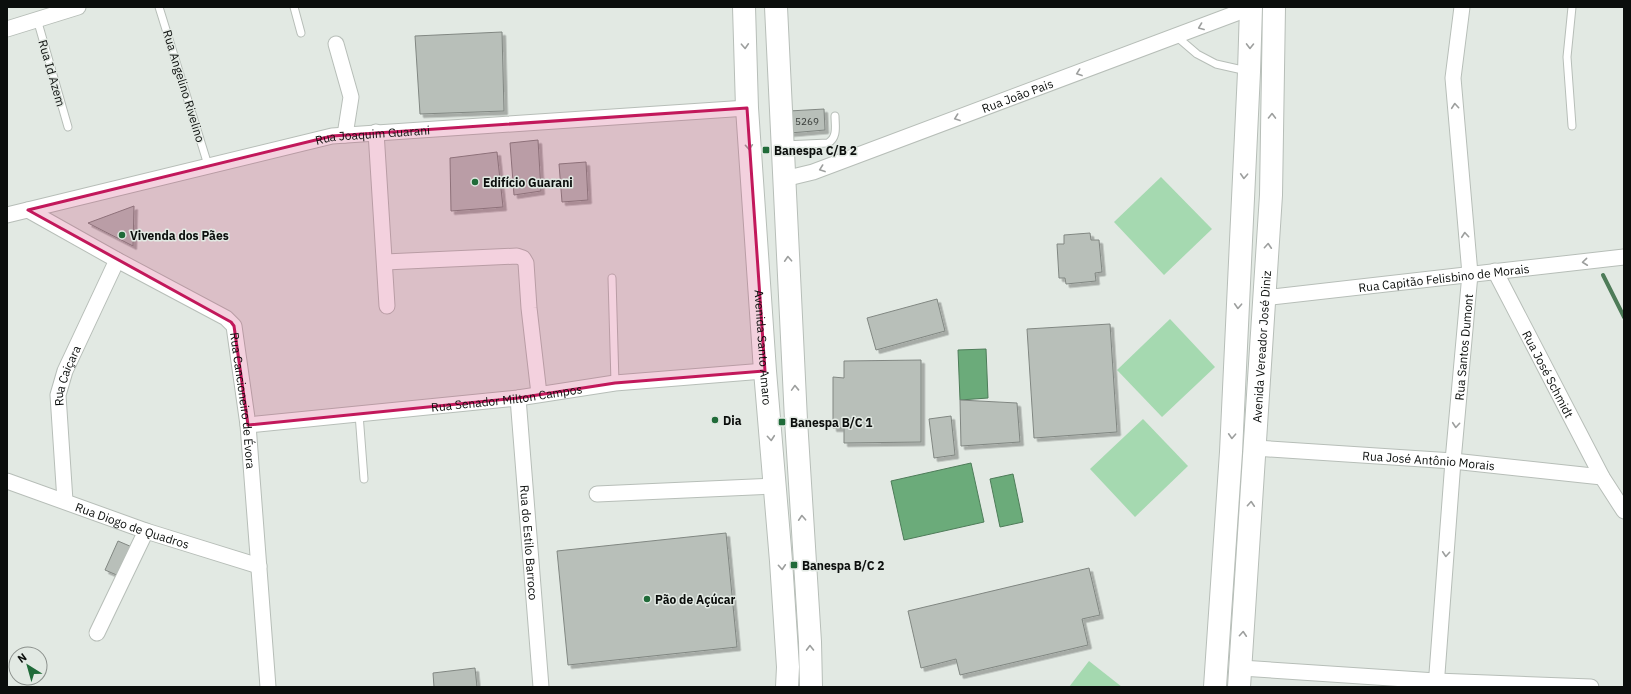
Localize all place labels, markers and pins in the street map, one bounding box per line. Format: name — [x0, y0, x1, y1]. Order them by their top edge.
place label: Banespa C/B 2 — [774, 143, 857, 158]
marker: Banespa C/B 2 — [761, 145, 771, 155]
place label: Edifício Guarani — [483, 175, 573, 190]
marker: Edifício Guarani — [470, 177, 480, 187]
place label: Vivenda dos Pães — [130, 228, 229, 243]
marker: Vivenda dos Pães — [117, 230, 127, 240]
place label: Dia — [723, 413, 742, 428]
marker: Dia — [710, 415, 720, 425]
place label: Banespa B/C 1 — [790, 415, 873, 430]
marker: Banespa B/C 1 — [777, 417, 787, 427]
place label: Banespa B/C 2 — [802, 558, 885, 573]
marker: Banespa B/C 2 — [789, 560, 799, 570]
place label: Pão de Açúcar — [655, 592, 736, 607]
marker: Pão de Açúcar — [642, 594, 652, 604]

